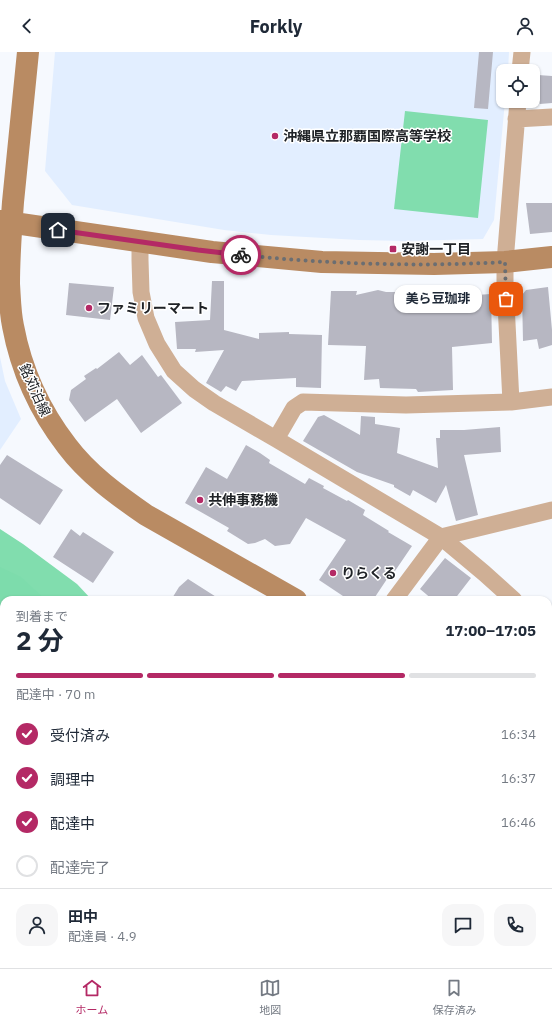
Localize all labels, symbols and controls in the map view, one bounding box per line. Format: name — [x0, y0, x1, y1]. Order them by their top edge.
icon: back — [16, 15, 38, 37]
text: Forkly — [250, 15, 302, 38]
icon: person — [514, 15, 536, 37]
map controls — [496, 64, 540, 108]
button: locate — [496, 64, 540, 108]
place label: 沖縄県立那覇国際高等学校 — [283, 127, 451, 145]
marker: 沖縄県立那覇国際高等学校 — [270, 131, 280, 141]
pin — [41, 213, 75, 247]
icon: home — [47, 219, 69, 241]
courier — [221, 235, 261, 275]
place label: 安謝一丁目 — [401, 240, 471, 258]
icon: bike — [230, 244, 252, 266]
marker: 安謝一丁目 — [388, 244, 398, 254]
pin — [489, 282, 523, 316]
callout: 美ら豆珈琲 — [394, 285, 482, 313]
icon: bag — [495, 288, 517, 310]
text: 美ら豆珈琲 — [405, 290, 471, 307]
place label: ファミリーマート — [97, 299, 209, 317]
marker: ファミリーマート — [84, 303, 94, 313]
street label: 銘苅泊線 — [15, 361, 55, 419]
place label: 共伸事務機 — [208, 491, 278, 509]
marker: 共伸事務機 — [195, 495, 205, 505]
place label: りらくる — [341, 564, 397, 582]
marker: りらくる — [328, 568, 338, 578]
text: 到着まで — [16, 608, 68, 625]
text: 17:00–17:05 — [445, 621, 536, 640]
text: 2 分 — [16, 623, 64, 657]
text: 配達中 · 70 m — [16, 686, 95, 703]
icon: check — [16, 723, 38, 745]
text: 受付済み — [50, 726, 110, 745]
text: 16:34 — [501, 726, 536, 743]
icon: check — [16, 767, 38, 789]
text: 調理中 — [50, 770, 95, 789]
text: 16:37 — [501, 770, 536, 787]
icon: check — [16, 811, 38, 833]
text: 配達中 — [50, 814, 95, 833]
text: 16:46 — [501, 814, 536, 831]
text: 配達完了 — [50, 858, 110, 877]
button: person — [16, 904, 58, 946]
button: chat — [442, 904, 484, 946]
button: phone — [494, 904, 536, 946]
text: 田中 — [68, 907, 98, 926]
text: 配達員 · 4.9 — [68, 928, 137, 945]
tab: ホーム — [76, 977, 108, 1017]
tab: 地図 — [259, 977, 281, 1017]
tab: 保存済み — [432, 977, 476, 1017]

